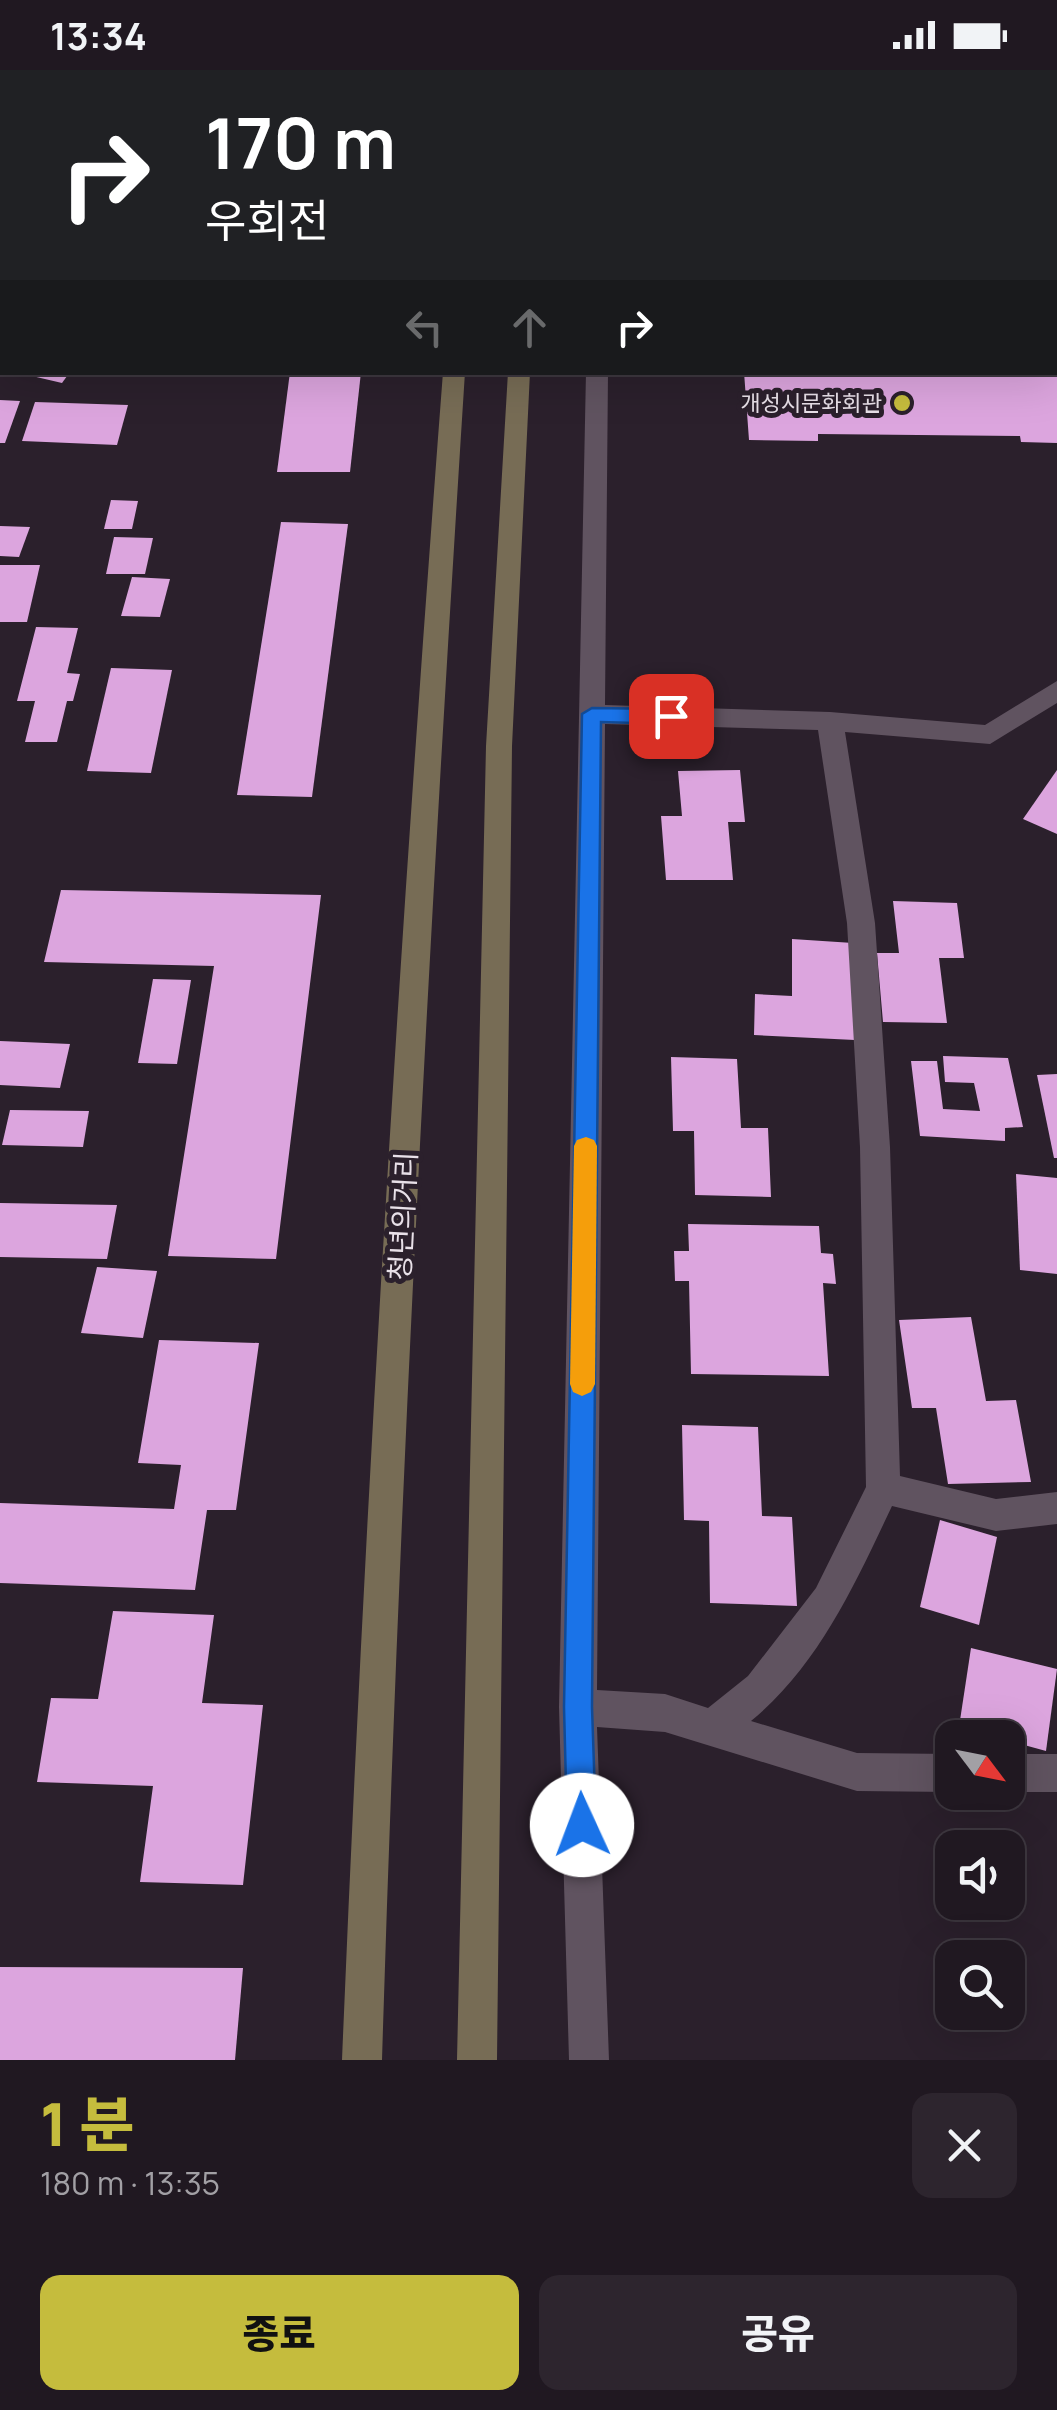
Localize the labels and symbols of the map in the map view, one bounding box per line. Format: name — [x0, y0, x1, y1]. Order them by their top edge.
place label: 개성시문화회관 — [740, 388, 882, 418]
marker: 개성시문화회관 — [891, 392, 913, 414]
pin — [629, 674, 714, 759]
street label: 청년의거리 — [380, 1151, 424, 1281]
north arrow — [935, 1720, 1025, 1810]
position arrow — [530, 1773, 634, 1877]

